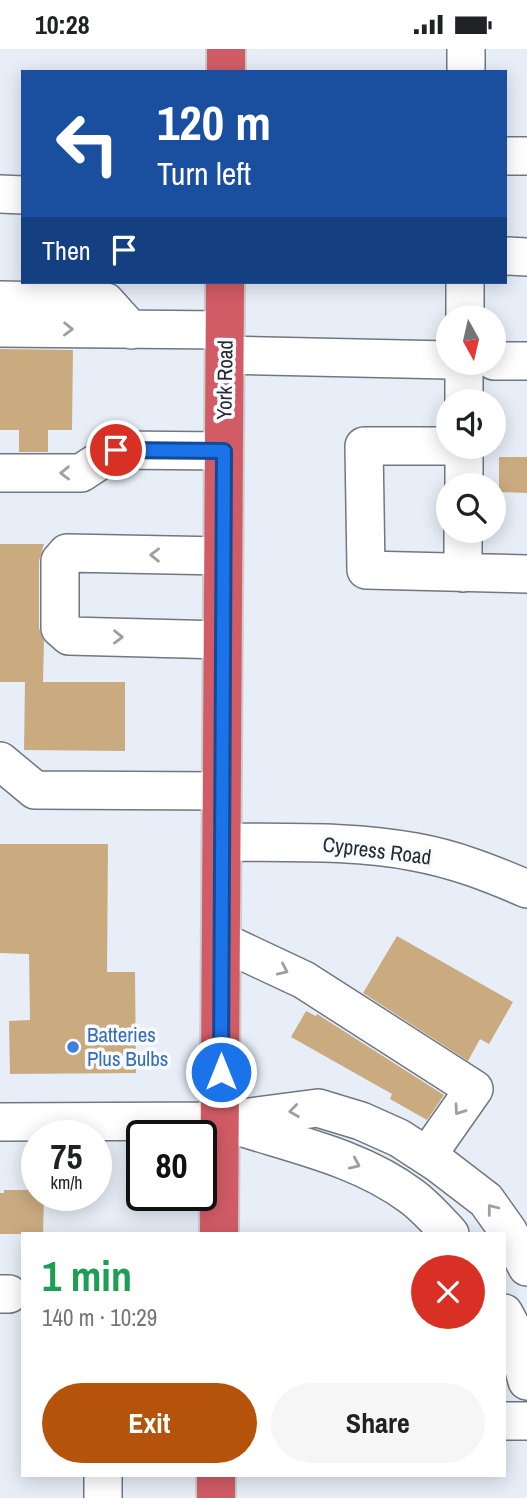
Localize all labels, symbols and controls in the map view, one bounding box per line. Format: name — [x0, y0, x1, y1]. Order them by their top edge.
text: 10:28 — [35, 7, 90, 42]
text: 120 m — [157, 89, 271, 155]
icon: left — [42, 98, 133, 189]
text: Turn left — [157, 152, 251, 195]
icon: arrive — [105, 231, 143, 269]
text: Then — [42, 233, 91, 268]
north arrow — [436, 305, 506, 375]
map controls — [436, 305, 506, 543]
one-way arrow — [63, 321, 74, 337]
street label: York Road — [209, 340, 240, 420]
button: sound — [436, 389, 506, 459]
pin — [86, 420, 146, 480]
icon: arrive — [97, 431, 135, 469]
one-way arrow — [59, 465, 69, 481]
button: search — [436, 473, 506, 543]
one-way arrow — [149, 547, 160, 562]
one-way arrow — [112, 630, 123, 645]
street label: Cypress Road — [321, 829, 433, 872]
one-way arrow — [276, 962, 288, 976]
place label: Batteries Plus Bulbs — [87, 1020, 168, 1073]
position arrow — [184, 1035, 258, 1109]
marker: Batteries Plus Bulbs — [65, 1039, 81, 1055]
one-way arrow — [455, 1102, 467, 1115]
one-way arrow — [289, 1104, 300, 1119]
speed limit sign: 80 — [126, 1120, 217, 1211]
text: 75 — [51, 1133, 82, 1180]
one-way arrow — [348, 1156, 360, 1170]
text: km/h — [51, 1170, 83, 1195]
one-way arrow — [487, 1204, 500, 1216]
text: 1 min — [42, 1248, 132, 1304]
button: close — [411, 1255, 485, 1329]
text: 140 m · 10:29 — [42, 1302, 157, 1333]
button: Exit — [42, 1383, 257, 1463]
button: Share — [271, 1383, 485, 1463]

